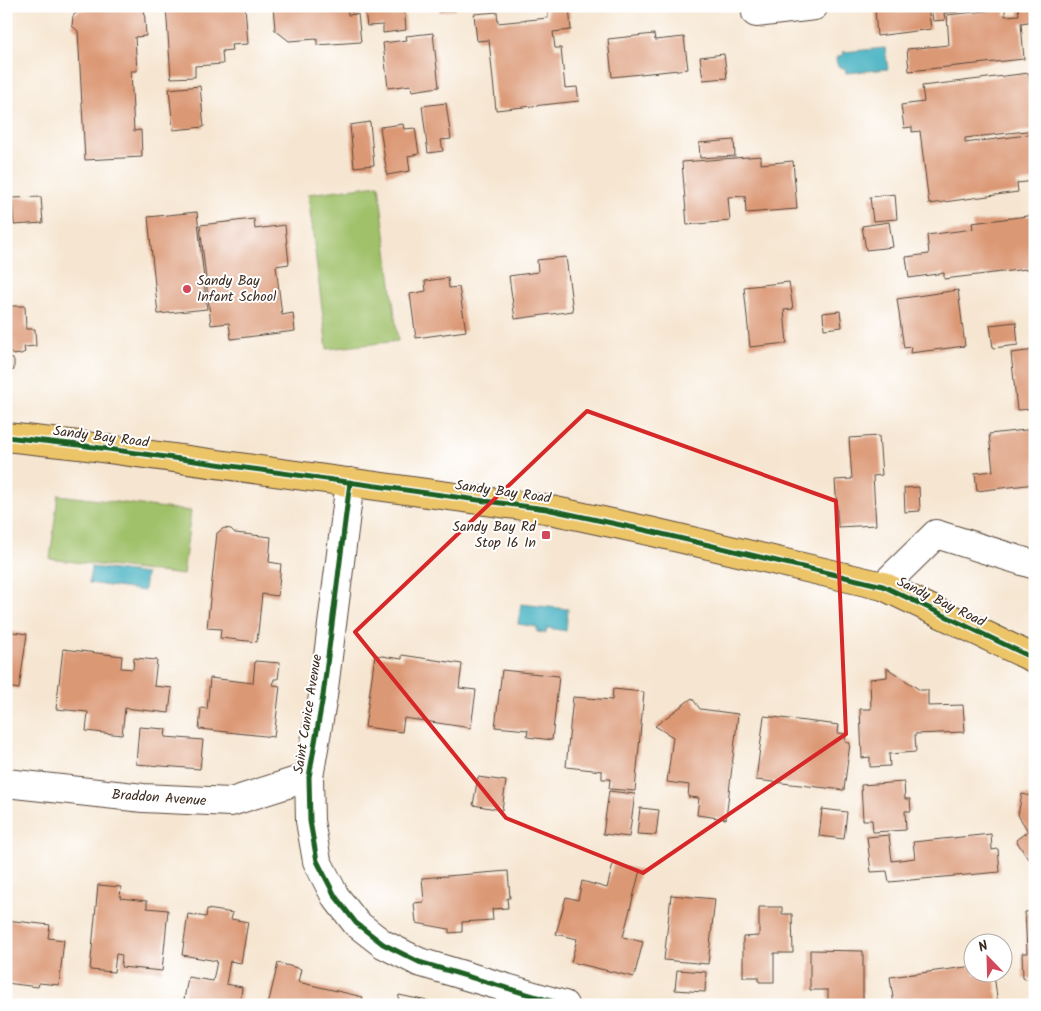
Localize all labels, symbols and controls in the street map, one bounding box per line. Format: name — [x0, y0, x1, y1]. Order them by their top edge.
place label: Sandy Bay Infant School — [197, 270, 277, 308]
marker: Sandy Bay Infant School — [181, 283, 193, 295]
street label: Sandy Bay Road — [52, 420, 151, 454]
street label: Sandy Bay Road — [454, 474, 553, 510]
place label: Sandy Bay Rd Stop 16 In — [453, 516, 537, 554]
marker: Sandy Bay Rd Stop 16 In — [540, 529, 552, 541]
street label: Sandy Bay Road — [893, 571, 990, 633]
street label: Saint Canice Avenue — [288, 652, 328, 775]
street label: Braddon Avenue — [111, 784, 208, 812]
north arrow — [964, 934, 1014, 984]
text: N — [975, 935, 992, 959]

